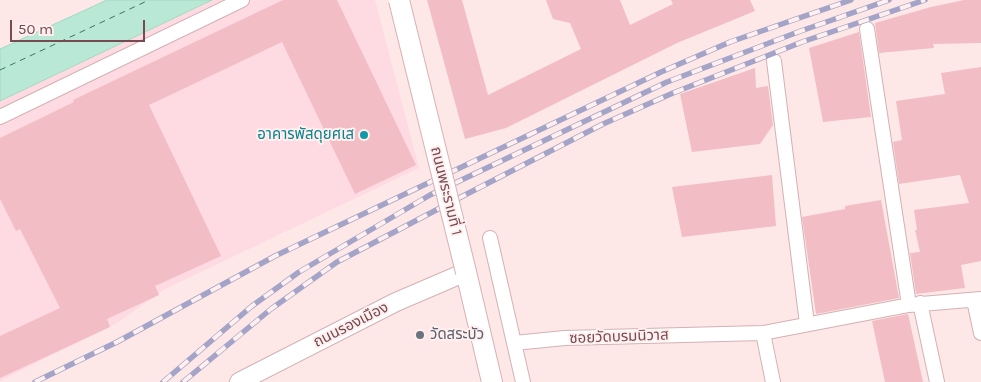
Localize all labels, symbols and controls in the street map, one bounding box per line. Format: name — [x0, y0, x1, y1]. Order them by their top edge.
scale bar — [12, 10, 148, 42]
text: 50 m — [18, 20, 53, 38]
place label: อาคารพัสดุยศเส — [257, 126, 354, 144]
marker: อาคารพัสดุยศเส — [358, 129, 370, 141]
street label: ถนนพระรามที่ 1 — [426, 145, 466, 237]
street label: ถนนรองเมือง — [311, 298, 391, 352]
place label: วัดสระบัว — [430, 326, 484, 344]
street label: ซอยวัดบรมนิวาส — [569, 326, 669, 348]
marker: วัดสระบัว — [414, 329, 426, 341]

